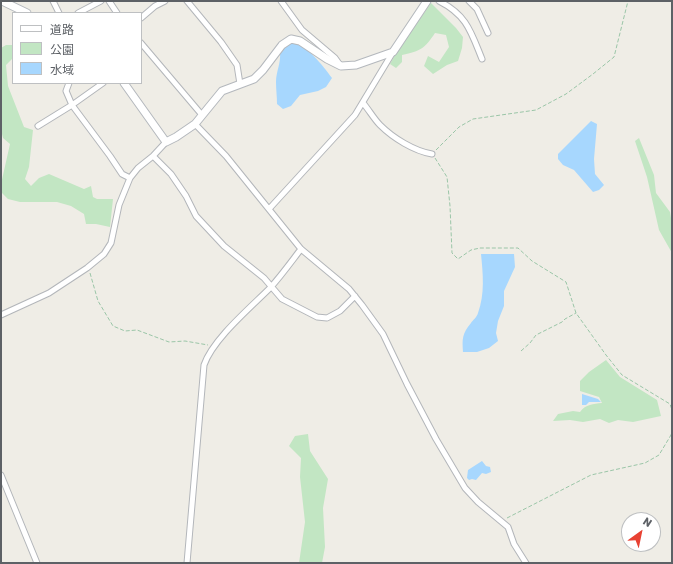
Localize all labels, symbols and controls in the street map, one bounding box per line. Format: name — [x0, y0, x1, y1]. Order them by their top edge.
legend — [12, 12, 142, 84]
text: 道路 — [50, 23, 74, 37]
text: 公園 — [50, 43, 74, 57]
text: 水域 — [50, 63, 74, 77]
north arrow — [621, 512, 661, 552]
text: N — [640, 515, 654, 530]

